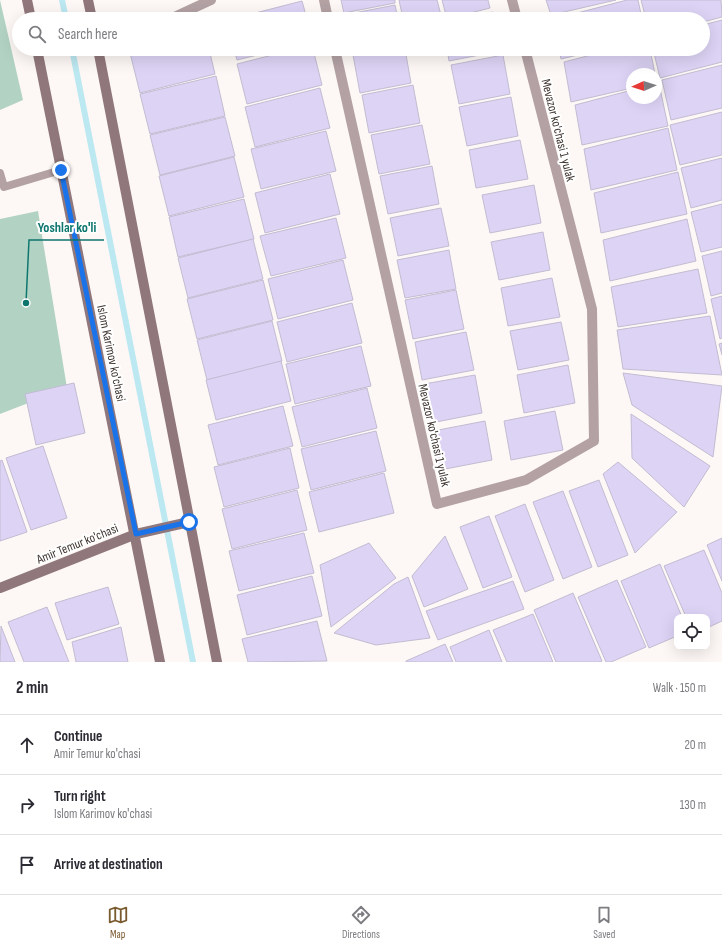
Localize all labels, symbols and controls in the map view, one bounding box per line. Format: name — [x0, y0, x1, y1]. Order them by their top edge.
search box — [12, 12, 710, 56]
icon: search — [26, 23, 48, 45]
text: Search here — [58, 25, 118, 44]
north arrow — [626, 68, 662, 104]
street label: Mevazor ko'chasi 1 yulak — [538, 77, 578, 183]
route end — [52, 161, 70, 179]
callout: Yoshlar ko'li — [29, 214, 104, 240]
text: Yoshlar ko'li — [38, 219, 96, 236]
street label: Islom Karimov ko'chasi — [93, 303, 129, 403]
street label: Mevazor ko'chasi 1 yulak — [414, 382, 454, 488]
route start — [180, 513, 198, 531]
street label: Amir Temur ko'chasi — [33, 520, 121, 568]
map controls — [674, 614, 710, 650]
button: locate — [674, 614, 710, 650]
text: 2 min — [16, 678, 48, 698]
text: Walk · 150 m — [653, 680, 706, 696]
text: Continue — [54, 727, 103, 746]
icon: ahead — [16, 734, 38, 756]
text: 20 m — [684, 737, 706, 753]
text: Amir Temur ko'chasi — [54, 746, 141, 762]
text: Turn right — [54, 787, 106, 806]
icon: right — [16, 794, 38, 816]
text: 130 m — [680, 797, 706, 813]
text: Islom Karimov ko'chasi — [54, 806, 152, 822]
icon: arrive — [16, 854, 38, 876]
text: Arrive at destination — [54, 855, 163, 874]
tab: Map — [107, 904, 129, 941]
tab: Directions — [342, 904, 380, 941]
tab: Saved — [593, 904, 615, 941]

